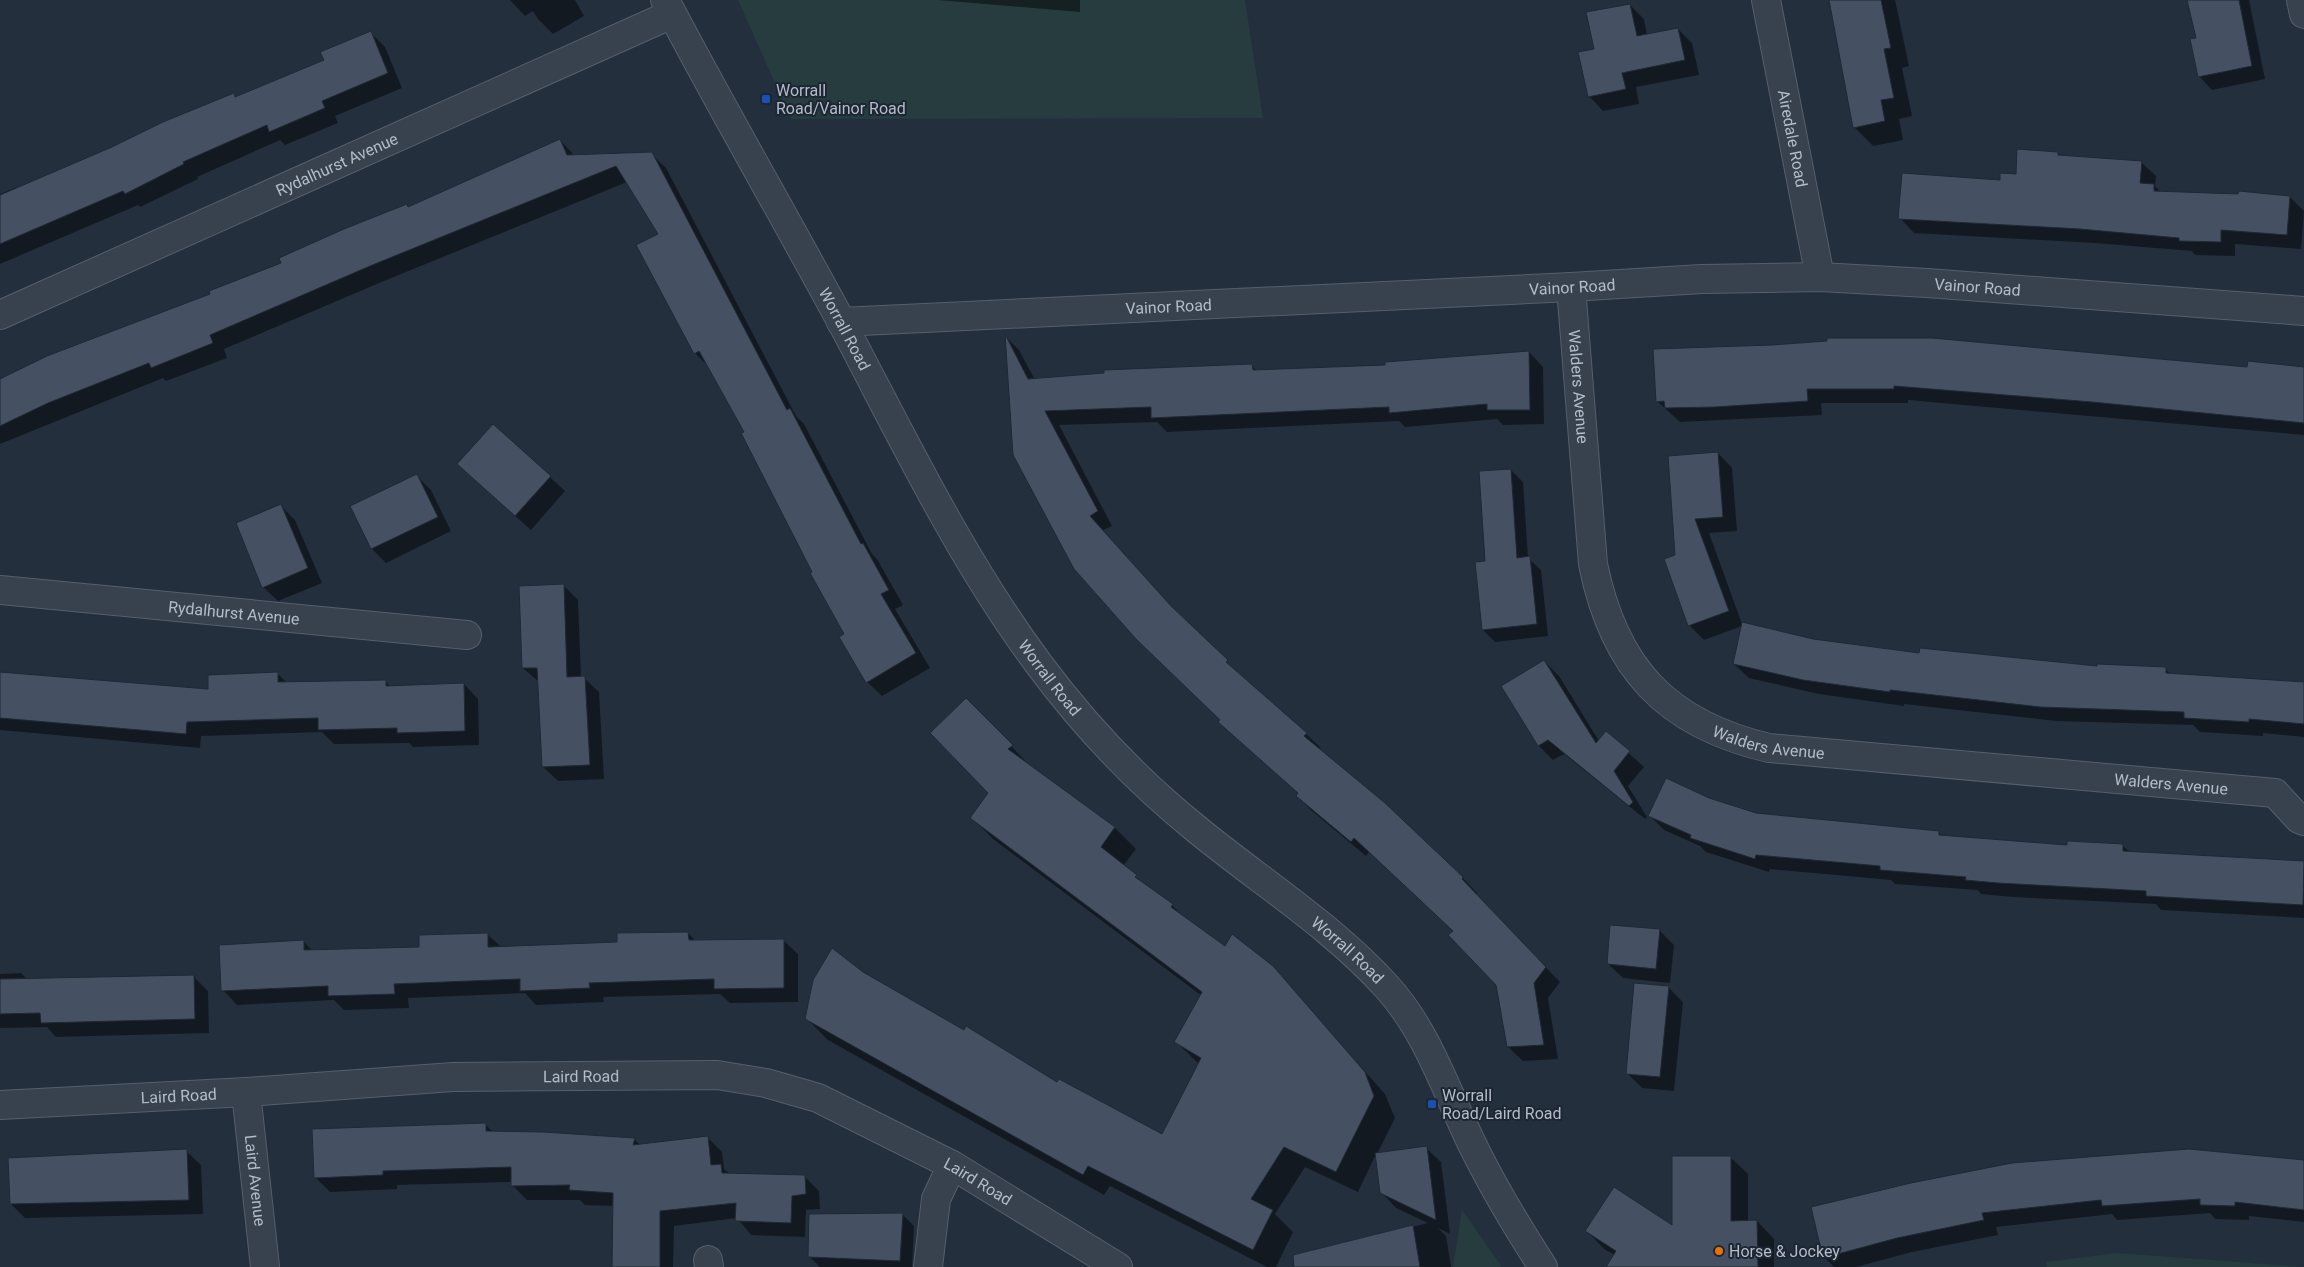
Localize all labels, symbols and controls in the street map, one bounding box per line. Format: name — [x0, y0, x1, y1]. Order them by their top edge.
place label: Worrall Road/Vainor Road — [776, 81, 906, 118]
street label: Airedale Road — [1774, 88, 1812, 189]
marker: Worrall Road/Vainor Road — [760, 93, 772, 105]
street label: Rydalhurst Avenue — [273, 129, 401, 200]
street label: Vainor Road — [1934, 274, 2021, 299]
street label: Vainor Road — [1529, 275, 1616, 299]
street label: Worrall Road — [815, 284, 875, 373]
street label: Vainor Road — [1125, 295, 1212, 318]
street label: Walders Avenue — [1565, 329, 1593, 444]
street label: Rydalhurst Avenue — [167, 597, 300, 628]
street label: Worrall Road — [1015, 636, 1085, 719]
street label: Walders Avenue — [1710, 721, 1825, 762]
street label: Walders Avenue — [2113, 769, 2229, 798]
street label: Worrall Road — [1308, 912, 1388, 987]
street label: Laird Road — [543, 1066, 619, 1086]
street label: Laird Road — [140, 1084, 217, 1107]
place label: Worrall Road/Laird Road — [1442, 1086, 1562, 1123]
marker: Worrall Road/Laird Road — [1426, 1098, 1438, 1110]
street label: Laird Avenue — [241, 1134, 270, 1227]
street label: Laird Road — [941, 1153, 1015, 1209]
place label: Horse & Jockey — [1729, 1242, 1840, 1261]
marker: Horse & Jockey — [1713, 1245, 1725, 1257]

